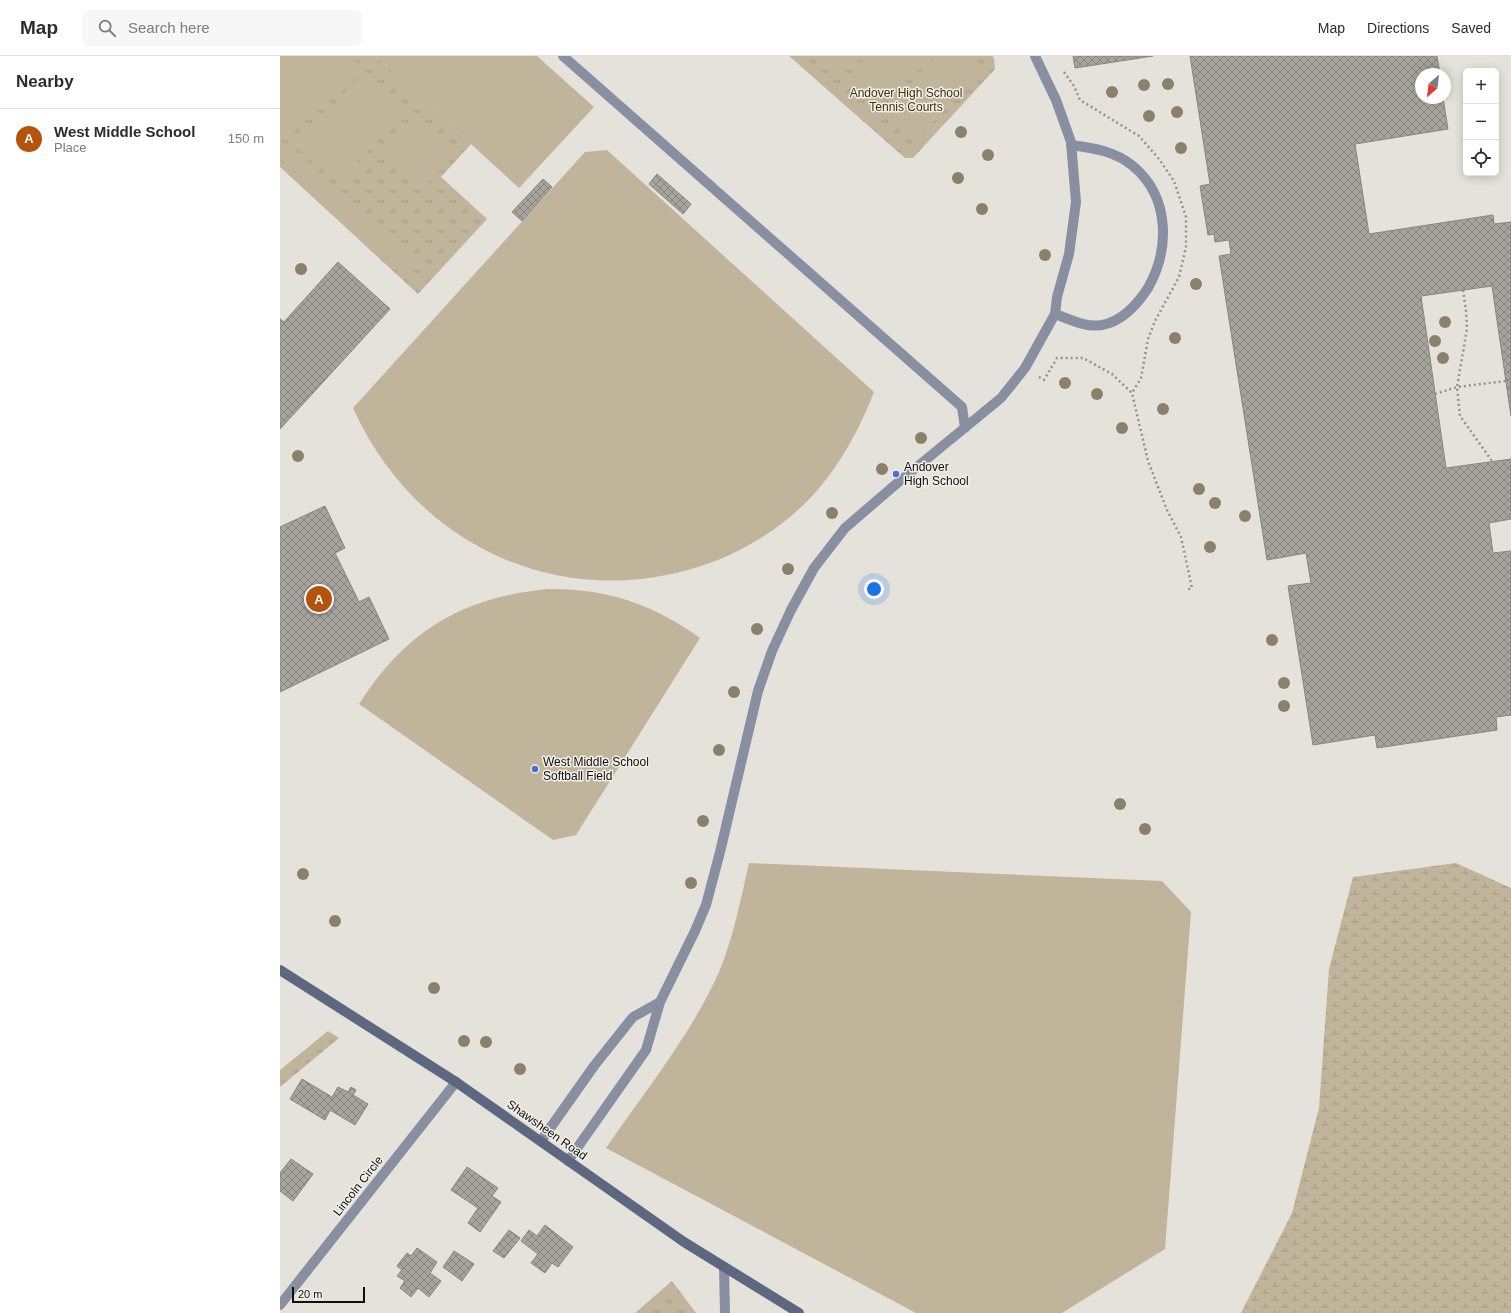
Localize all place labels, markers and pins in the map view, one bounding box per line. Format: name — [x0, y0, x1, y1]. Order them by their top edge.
place label: Andover High School — [904, 460, 969, 488]
marker: Andover High School — [891, 469, 901, 479]
pin: A — [306, 584, 332, 614]
place label: West Middle School Softball Field — [543, 755, 649, 783]
marker: West Middle School Softball Field — [530, 764, 540, 774]

